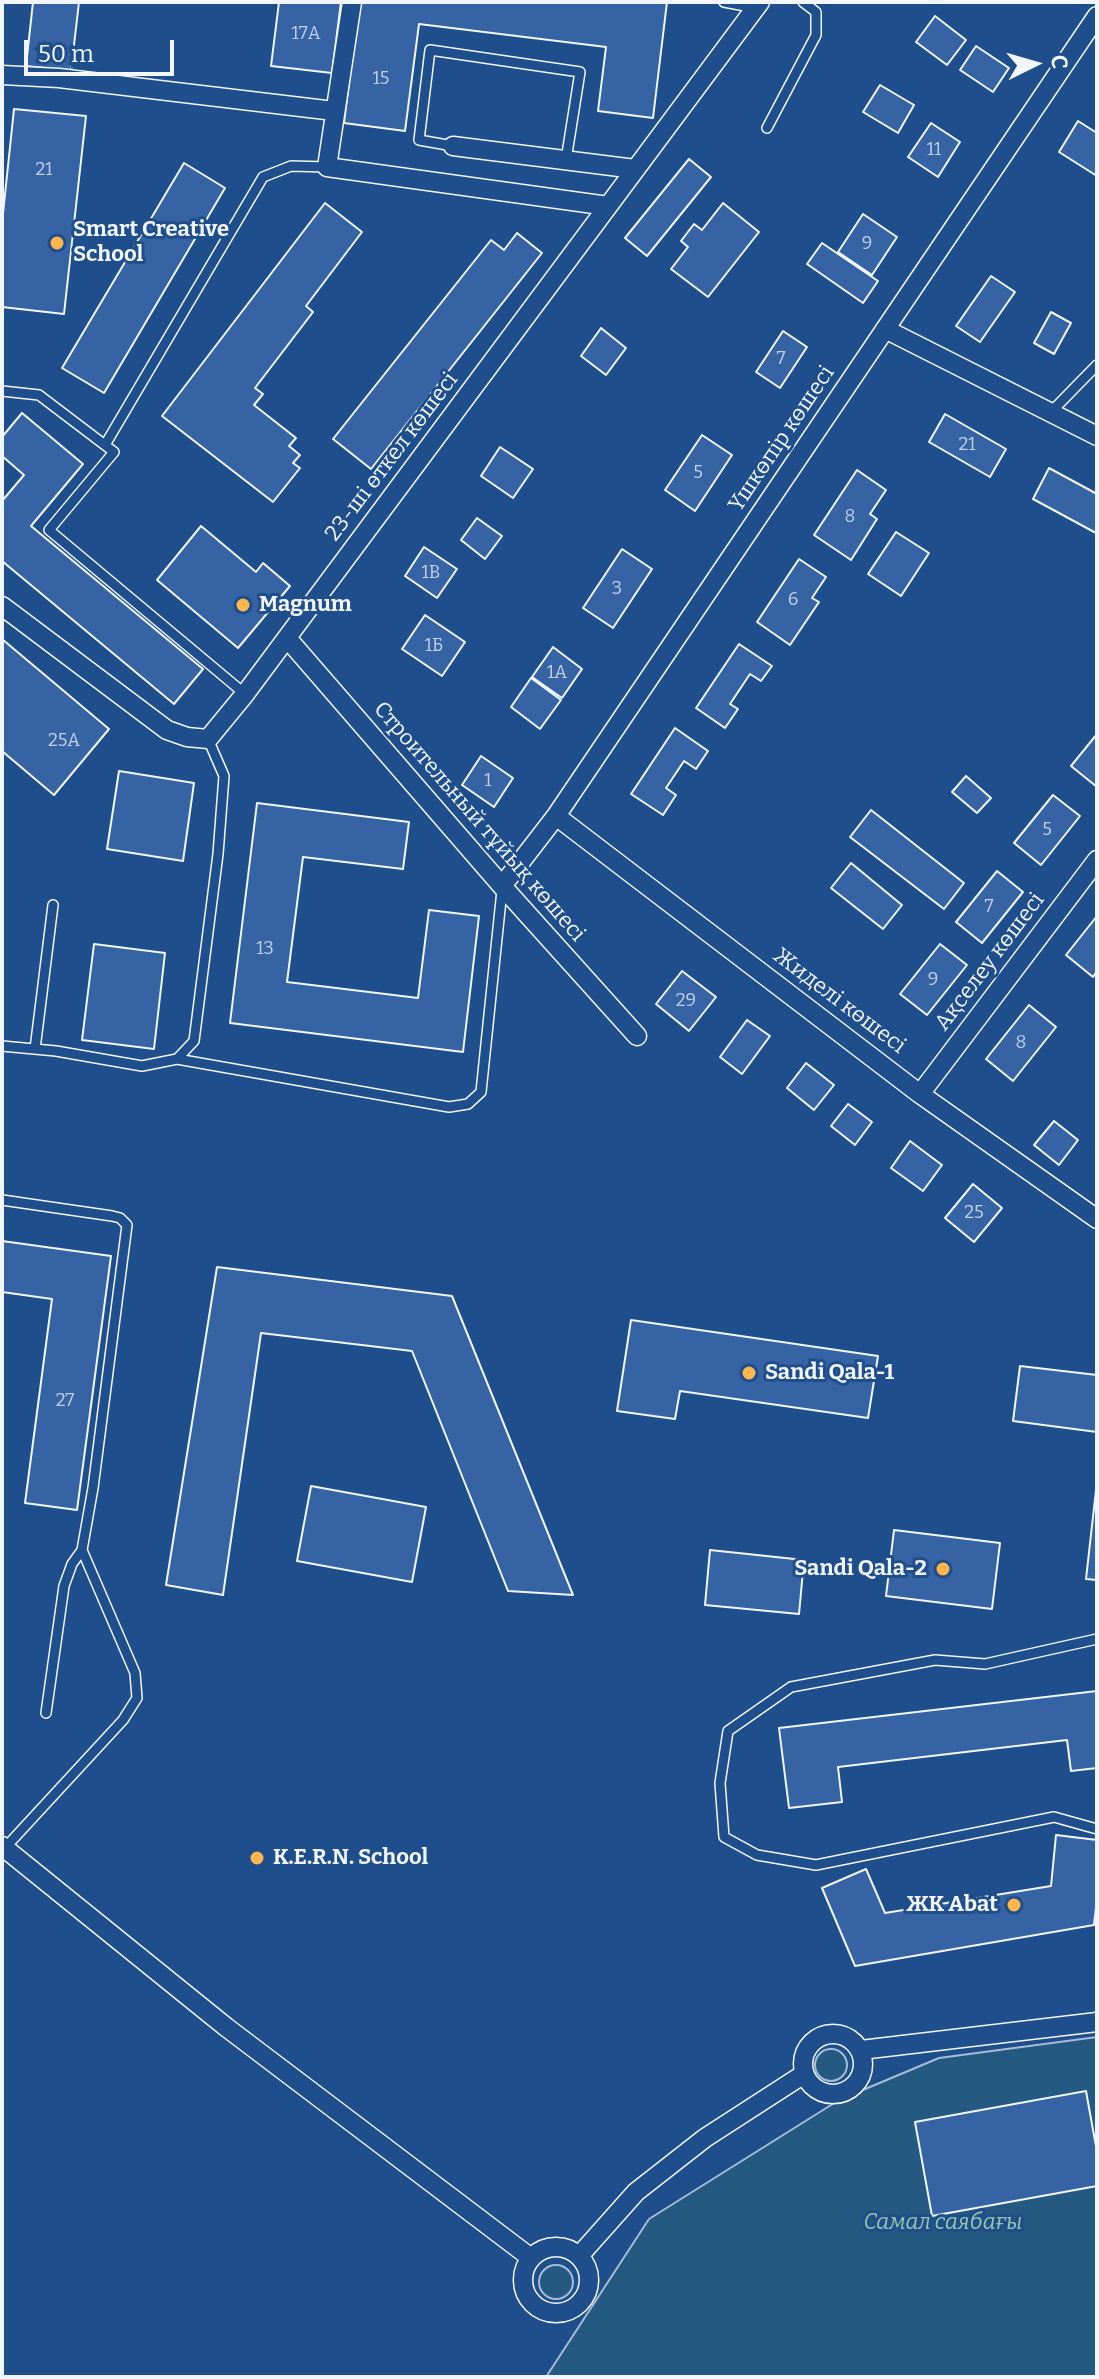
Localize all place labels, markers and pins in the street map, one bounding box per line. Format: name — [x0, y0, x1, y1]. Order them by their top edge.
place label: Smart Creative School — [73, 217, 229, 268]
marker: Smart Creative School — [48, 234, 66, 252]
place label: Magnum — [259, 592, 352, 618]
marker: Magnum — [234, 596, 252, 614]
place label: Sandi Qala-1 — [765, 1360, 894, 1386]
marker: Sandi Qala-1 — [740, 1364, 758, 1382]
place label: Sandi Qala-2 — [794, 1556, 927, 1582]
marker: Sandi Qala-2 — [934, 1560, 952, 1578]
place label: K.E.R.N. School — [273, 1845, 428, 1871]
marker: K.E.R.N. School — [248, 1849, 266, 1867]
place label: ЖК Abat — [906, 1892, 998, 1918]
marker: ЖК Abat — [1005, 1896, 1023, 1914]

